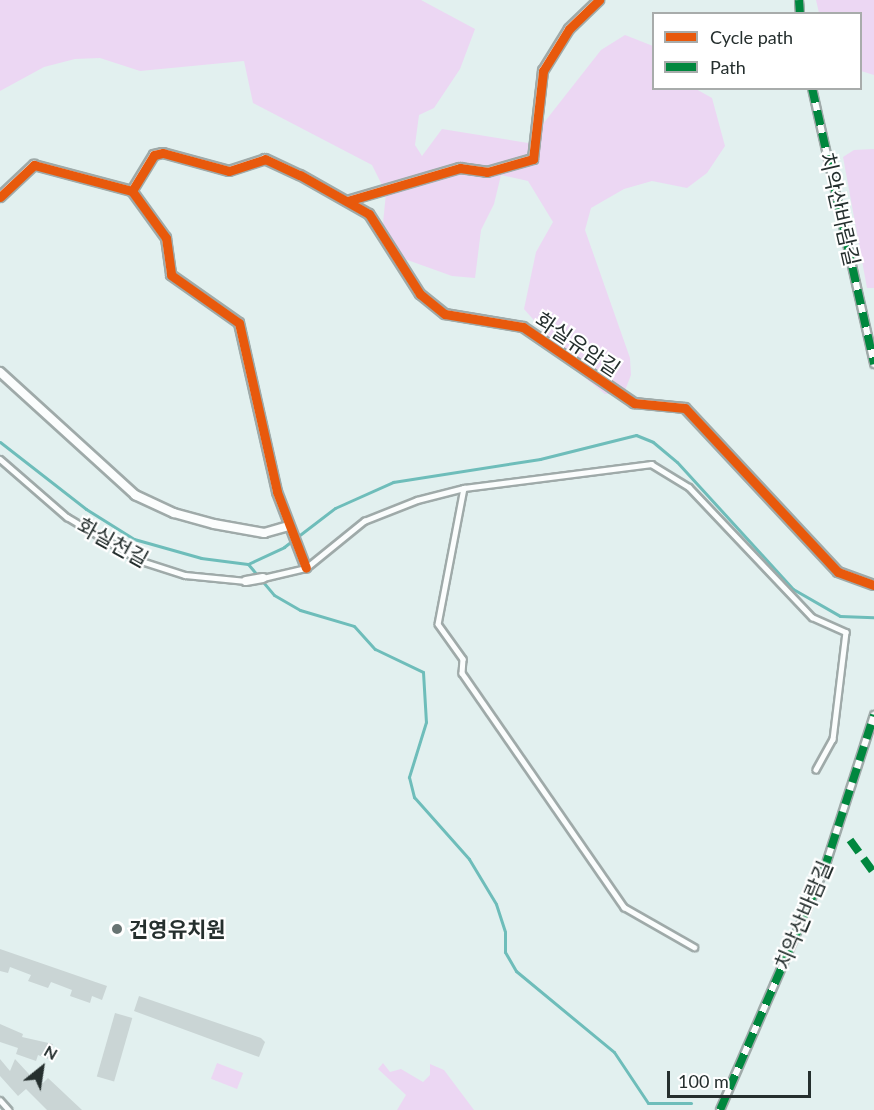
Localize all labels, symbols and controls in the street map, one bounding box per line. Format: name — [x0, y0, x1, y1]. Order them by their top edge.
legend — [652, 12, 862, 90]
text: Cycle path — [710, 26, 793, 48]
text: Path — [710, 56, 746, 78]
street label: 치악산바람길 — [815, 150, 865, 268]
street label: 화실유암길 — [531, 307, 625, 381]
street label: 화실천길 — [73, 512, 153, 572]
street label: 치악산바람길 — [769, 857, 837, 973]
place label: 건영유치원 — [129, 916, 226, 942]
marker: 건영유치원 — [110, 922, 124, 936]
north arrow — [12, 1038, 72, 1098]
text: N — [41, 1041, 61, 1063]
scale bar — [670, 1059, 814, 1097]
text: 100 m — [678, 1070, 729, 1092]

